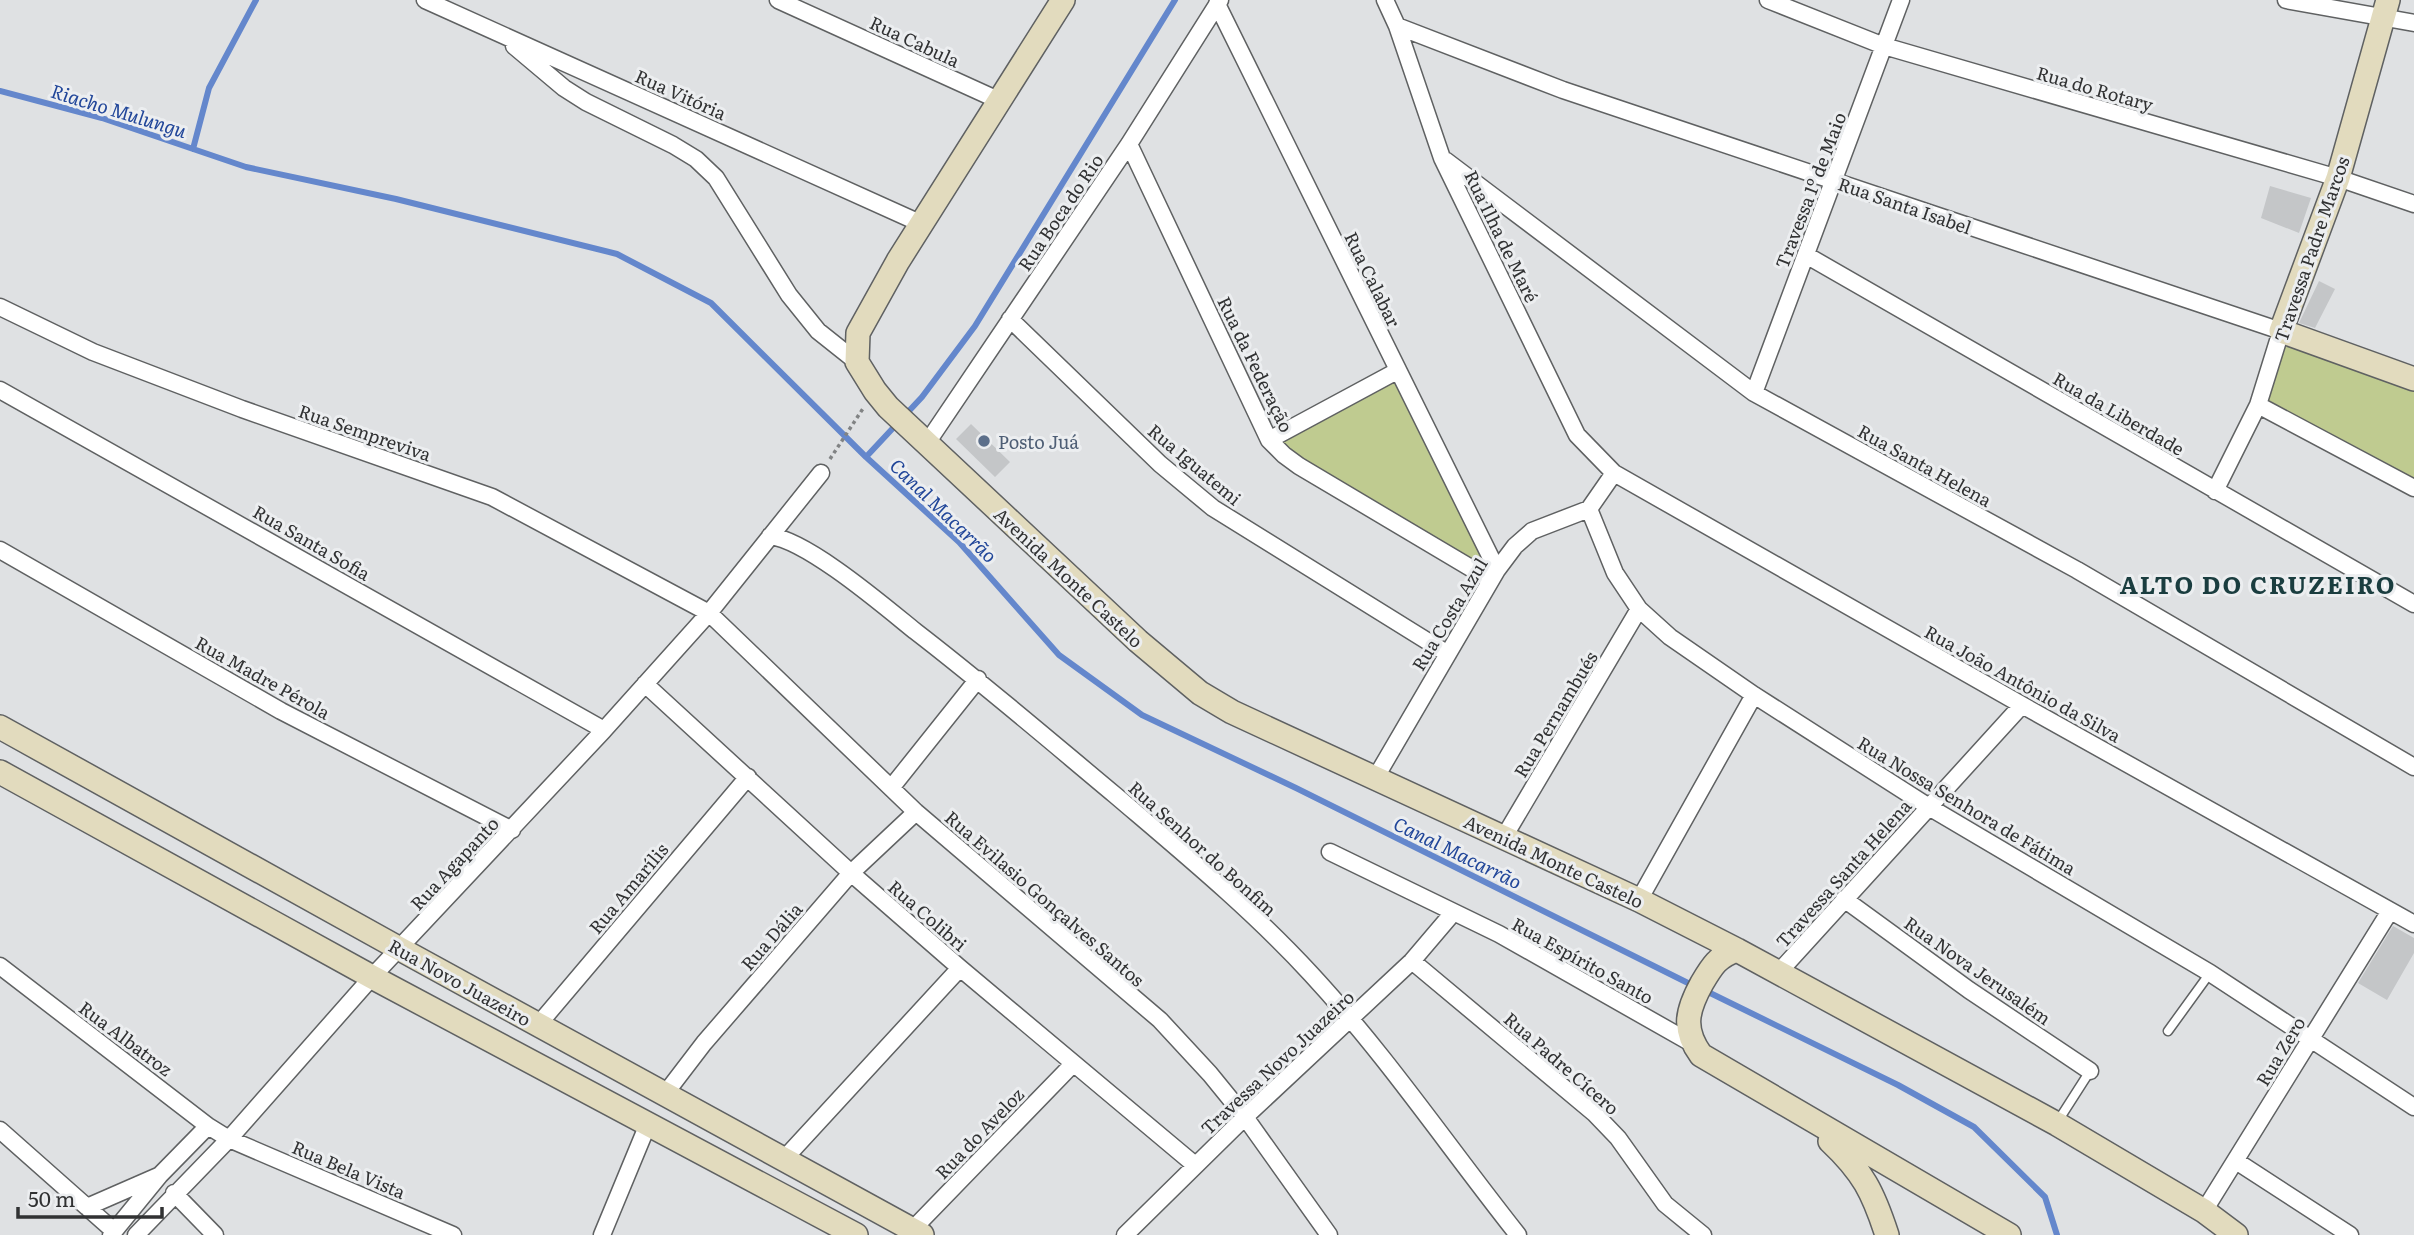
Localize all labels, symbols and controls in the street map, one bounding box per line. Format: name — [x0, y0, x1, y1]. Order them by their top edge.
street label: Rua Cabula — [866, 8, 965, 74]
street label: Rua do Rotary — [2033, 58, 2157, 118]
street label: Rua Vitória — [631, 62, 731, 126]
water label: Riacho Mulungu — [48, 76, 191, 144]
street label: Travessa 1º de Maio — [1768, 108, 1852, 272]
street label: Rua Boca do Rio — [1011, 148, 1109, 276]
street label: Travessa Padre Marcos — [2267, 153, 2355, 345]
street label: Rua Ilha de Maré — [1458, 165, 1546, 307]
street label: Rua Santa Isabel — [1835, 170, 1975, 240]
street label: Rua Calabar — [1338, 227, 1408, 332]
street label: Rua da Federação — [1211, 291, 1301, 437]
street label: Rua da Liberdade — [2048, 364, 2190, 462]
street label: Rua Sempreviva — [295, 397, 435, 467]
street label: Rua Iguatemi — [1142, 417, 1248, 511]
street label: Rua Santa Helena — [1853, 417, 1997, 513]
place label: Posto Juá — [998, 428, 1079, 455]
marker: Posto Juá — [976, 433, 992, 449]
water label: Canal Macarrão — [884, 451, 1004, 569]
street label: Rua Santa Sofia — [248, 497, 376, 587]
street label: Avenida Monte Castelo — [988, 501, 1150, 653]
street label: Rua Costa Azul — [1405, 552, 1493, 676]
district label: ALTO DO CRUZEIRO — [2120, 566, 2396, 601]
street label: Rua João Antônio da Silva — [1920, 618, 2126, 749]
street label: Rua Madre Pérola — [191, 629, 336, 726]
street label: Rua Pernambués — [1507, 646, 1603, 782]
street label: Rua Nossa Senhora de Fátima — [1853, 729, 2082, 881]
street label: Rua Senhor do Bonfim — [1123, 774, 1283, 922]
street label: Travessa Santa Helena — [1769, 793, 1917, 953]
street label: Rua Evilasio Gonçalves Santos — [939, 804, 1151, 992]
street label: Avenida Monte Castelo — [1460, 807, 1648, 915]
water label: Canal Macarrão — [1389, 809, 1527, 895]
street label: Rua Agapanto — [403, 810, 505, 916]
street label: Rua Amarílis — [582, 837, 674, 939]
street label: Rua Colibri — [883, 873, 973, 957]
street label: Rua Dália — [734, 896, 808, 976]
street label: Rua Nova Jerusalém — [1899, 909, 2057, 1031]
street label: Rua Espírito Santo — [1507, 910, 1659, 1010]
street label: Rua Novo Juazeiro — [384, 932, 536, 1032]
street label: Travessa Novo Juazeiro — [1194, 983, 1360, 1141]
street label: Rua Albatroz — [74, 994, 179, 1082]
street label: Rua Padre Cícero — [1498, 1005, 1626, 1121]
street label: Rua Zero — [2249, 1011, 2311, 1091]
street label: Rua do Aveloz — [928, 1081, 1030, 1185]
street label: Rua Bela Vista — [288, 1133, 410, 1205]
scale bar — [18, 1176, 161, 1220]
text: 50 m — [28, 1182, 75, 1213]

